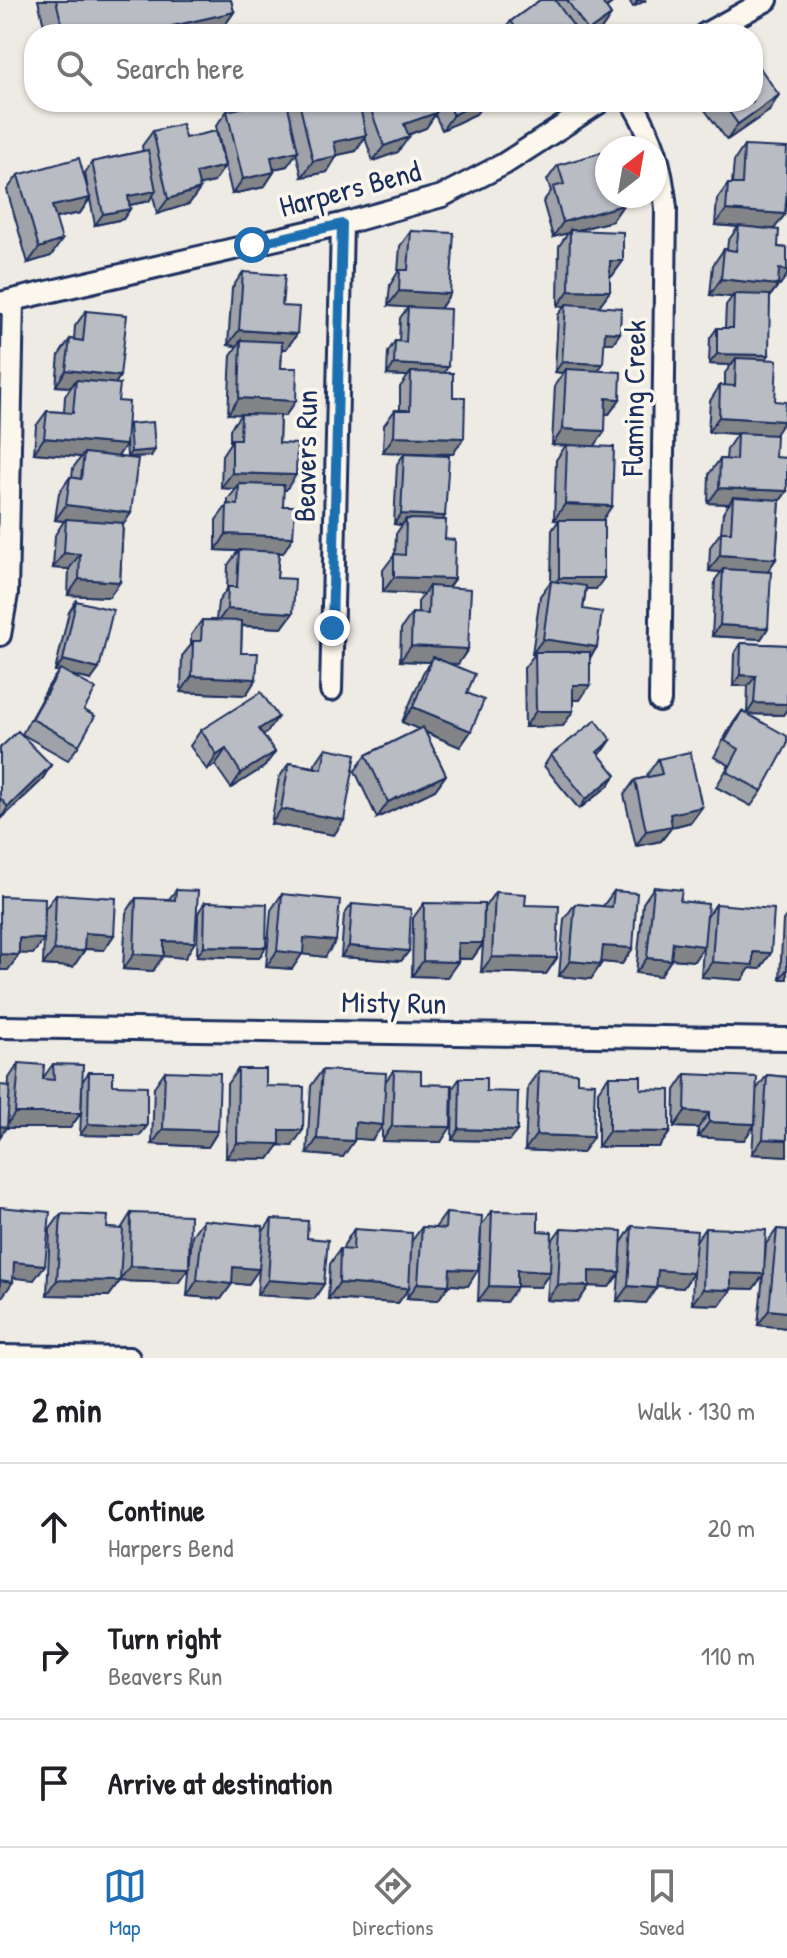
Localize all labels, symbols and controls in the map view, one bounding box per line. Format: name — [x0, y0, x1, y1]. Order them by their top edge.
search box — [24, 24, 763, 112]
icon: search — [52, 46, 96, 90]
text: Search here — [116, 48, 244, 88]
north arrow — [595, 136, 667, 208]
street label: Harpers Bend — [275, 150, 425, 226]
route start — [234, 227, 270, 263]
street label: Flaming Creek — [612, 320, 654, 477]
street label: Beavers Run — [284, 390, 326, 522]
route end — [314, 610, 350, 646]
street label: Misty Run — [341, 981, 447, 1023]
text: 2 min — [32, 1387, 102, 1433]
text: Walk · 130 m — [638, 1393, 755, 1428]
text: Continue — [108, 1490, 205, 1530]
icon: ahead — [32, 1505, 76, 1549]
text: 20 m — [708, 1510, 755, 1545]
text: Harpers Bend — [108, 1530, 233, 1565]
text: Turn right — [108, 1618, 221, 1658]
icon: right — [32, 1633, 76, 1677]
text: 110 m — [701, 1638, 755, 1673]
text: Beavers Run — [108, 1658, 222, 1693]
icon: arrive — [32, 1761, 76, 1805]
text: Arrive at destination — [108, 1763, 333, 1803]
tab: Map — [103, 1864, 147, 1942]
tab: Directions — [353, 1864, 434, 1942]
tab: Saved — [639, 1864, 684, 1942]

